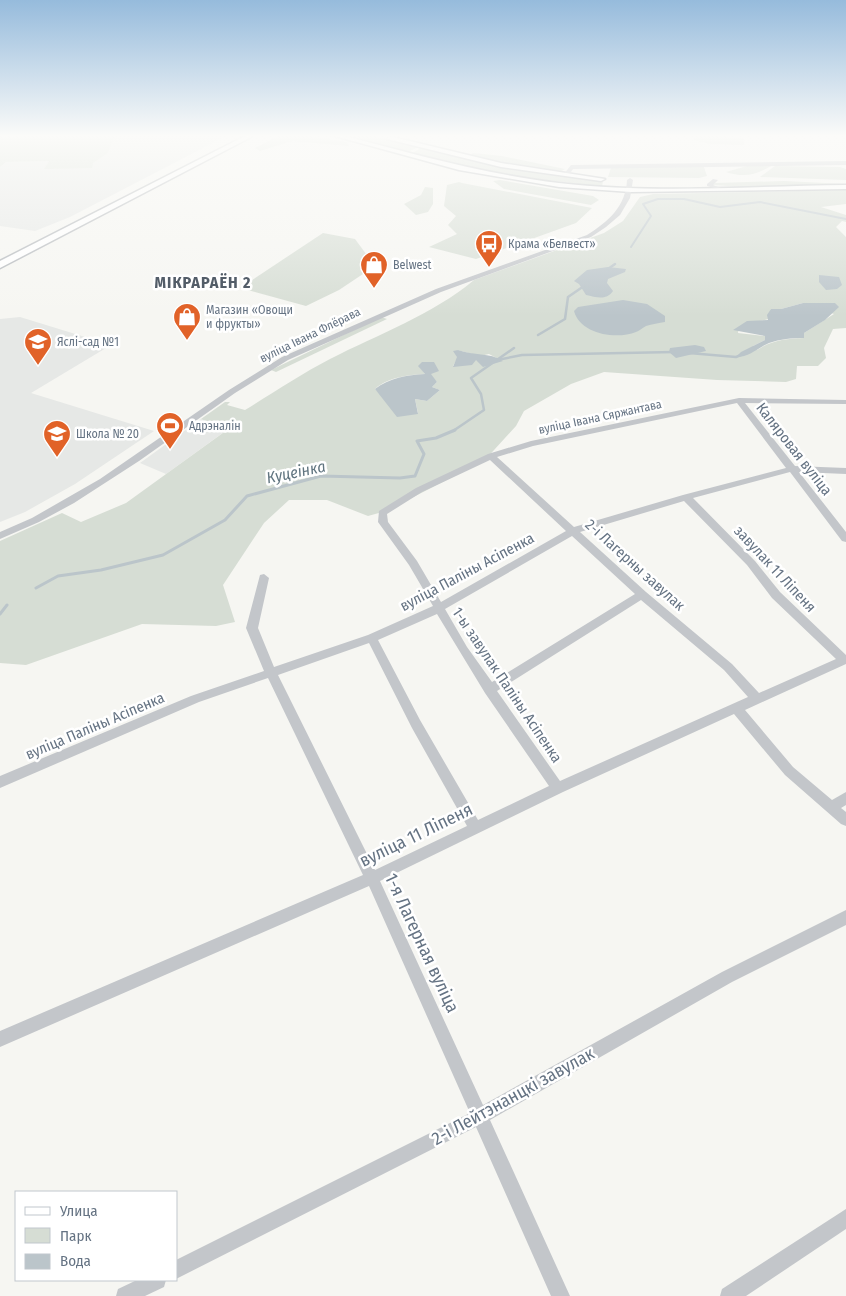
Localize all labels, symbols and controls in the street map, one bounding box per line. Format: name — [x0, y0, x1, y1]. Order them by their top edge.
bus stop icon: Крама «Белвест» — [474, 229, 504, 268]
place label: Крама «Белвест» — [508, 237, 596, 251]
shop icon: Belwest — [359, 250, 389, 289]
place label: Belwest — [393, 258, 432, 272]
district label: МІКРАРАЁН 2 — [155, 273, 251, 292]
shop icon: Магазин «Овощи и фрукты» — [172, 302, 202, 341]
place label: Магазин «Овощи и фрукты» — [206, 303, 293, 331]
street label: вуліца Івана Флёрава — [257, 305, 363, 365]
school or university icon: Яслі-сад №1 — [23, 327, 53, 366]
place label: Яслі-сад №1 — [57, 335, 119, 349]
street label: вуліца Івана Сяржантава — [537, 397, 663, 437]
street label: Каляровая вуліца — [752, 399, 836, 499]
sports icon: Адрэналін — [155, 411, 185, 450]
school or university icon: Школа № 20 — [42, 419, 72, 458]
place label: Адрэналін — [189, 419, 241, 433]
place label: Школа № 20 — [76, 427, 139, 441]
water label: Куцеінка — [265, 456, 327, 488]
street label: 2-і Лагерны завулак — [582, 516, 688, 614]
street label: завулак 11 Ліпеня — [730, 522, 820, 616]
street label: вуліца Паліны Асіпенка — [397, 529, 537, 615]
street label: 1-ы завулак Паліны Асіпенка — [448, 604, 566, 766]
street label: вуліца Паліны Асіпенка — [23, 689, 167, 763]
street label: вуліца 11 Ліпеня — [356, 798, 476, 872]
street label: 1-я Лагерная вуліца — [380, 870, 464, 1016]
street label: 2-і Лейтэнанцкі завулак — [428, 1042, 598, 1150]
legend — [15, 1191, 178, 1281]
text: Улица — [59, 1202, 98, 1220]
text: Парк — [60, 1227, 91, 1245]
text: Вода — [60, 1252, 91, 1270]

